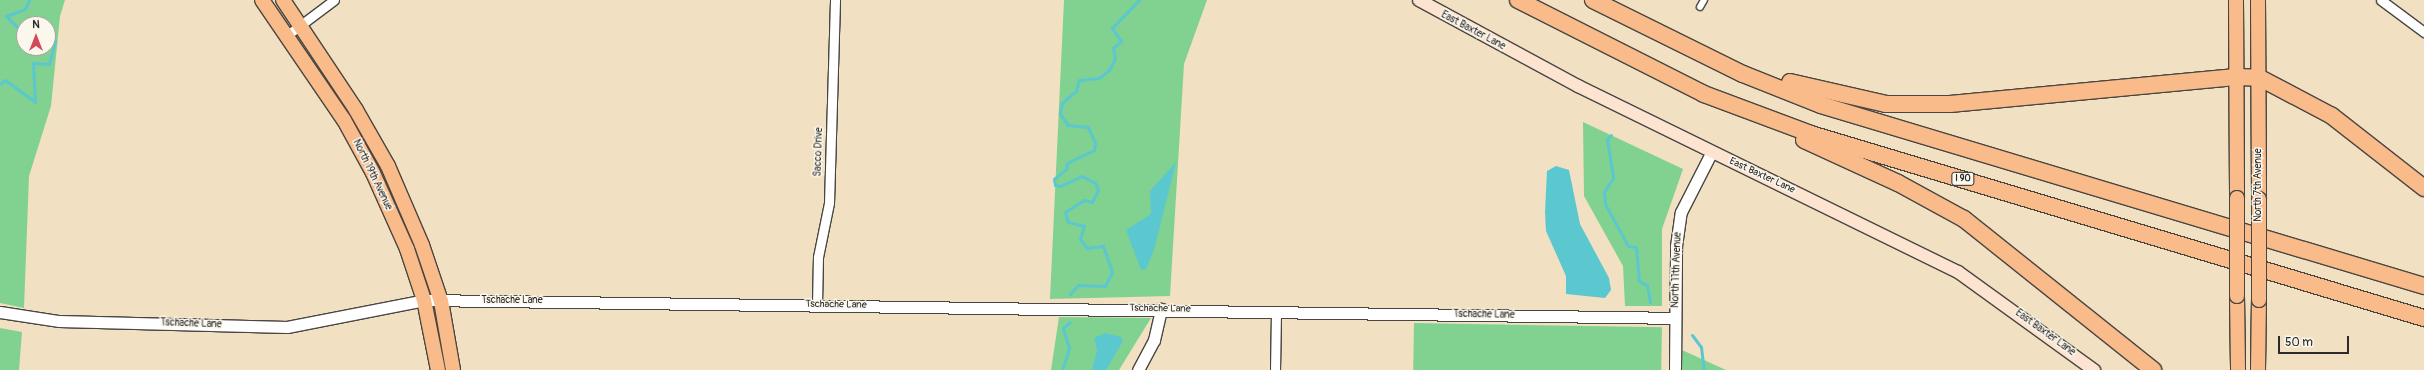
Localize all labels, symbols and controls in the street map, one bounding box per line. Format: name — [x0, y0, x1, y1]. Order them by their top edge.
street label: East Baxter Lane — [1439, 9, 1507, 53]
north arrow — [16, 16, 56, 56]
text: N — [32, 18, 40, 31]
street label: Sacco Drive — [812, 127, 826, 177]
street label: North 19th Avenue — [350, 138, 394, 212]
street label: North 7th Avenue — [2253, 148, 2265, 222]
street label: East Baxter Lane — [1727, 156, 1797, 196]
road number: I 90 — [1951, 172, 1975, 186]
street label: North 11th Avenue — [1670, 232, 1684, 308]
street label: Tschache Lane — [481, 295, 543, 307]
street label: Tschache Lane — [805, 298, 867, 312]
street label: Tschache Lane — [1129, 302, 1191, 316]
street label: East Baxter Lane — [2013, 307, 2077, 359]
street label: Tschache Lane — [1453, 308, 1515, 322]
street label: Tschache Lane — [160, 317, 222, 331]
scale bar — [2280, 328, 2351, 354]
text: 50 m — [2285, 335, 2313, 350]

